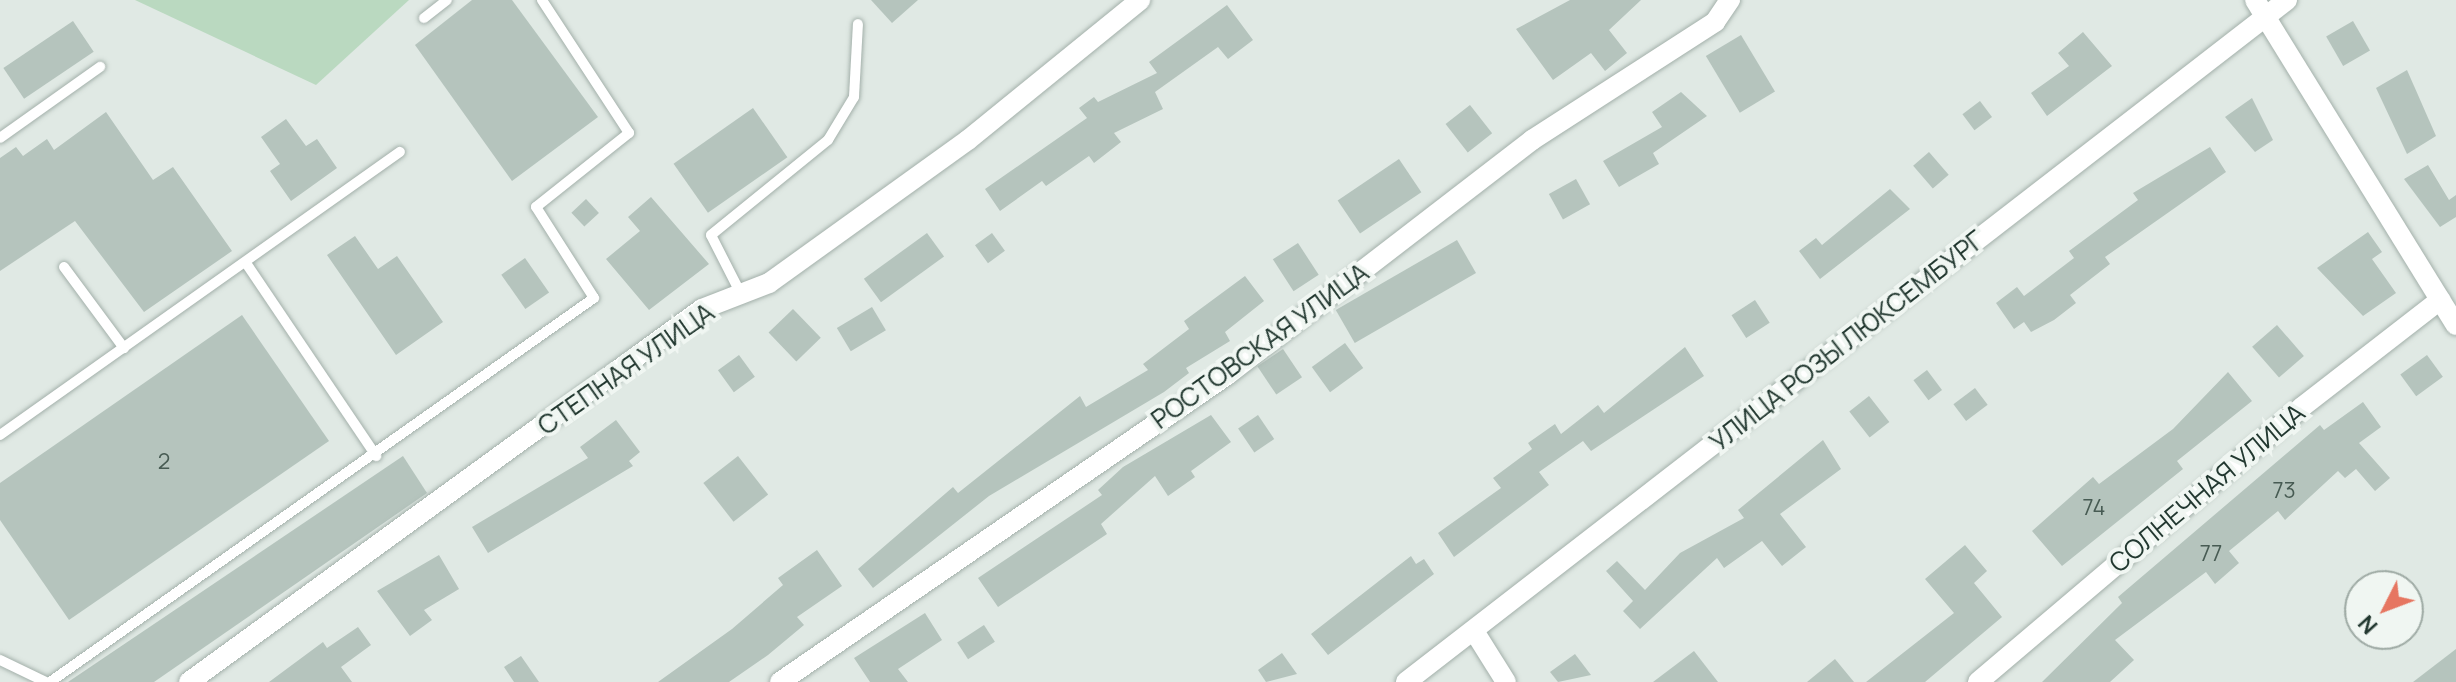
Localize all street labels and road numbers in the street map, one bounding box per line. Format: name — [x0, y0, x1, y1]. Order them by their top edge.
street label: УЛИЦА РОЗЫ ЛЮКСЕМБУРГ — [1704, 224, 1990, 458]
street label: РОСТОВСКАЯ УЛИЦА — [1145, 257, 1375, 435]
street label: СТЕПНАЯ УЛИЦА — [532, 297, 720, 441]
street label: СОЛНЕЧНАЯ УЛИЦА — [2103, 397, 2311, 579]

